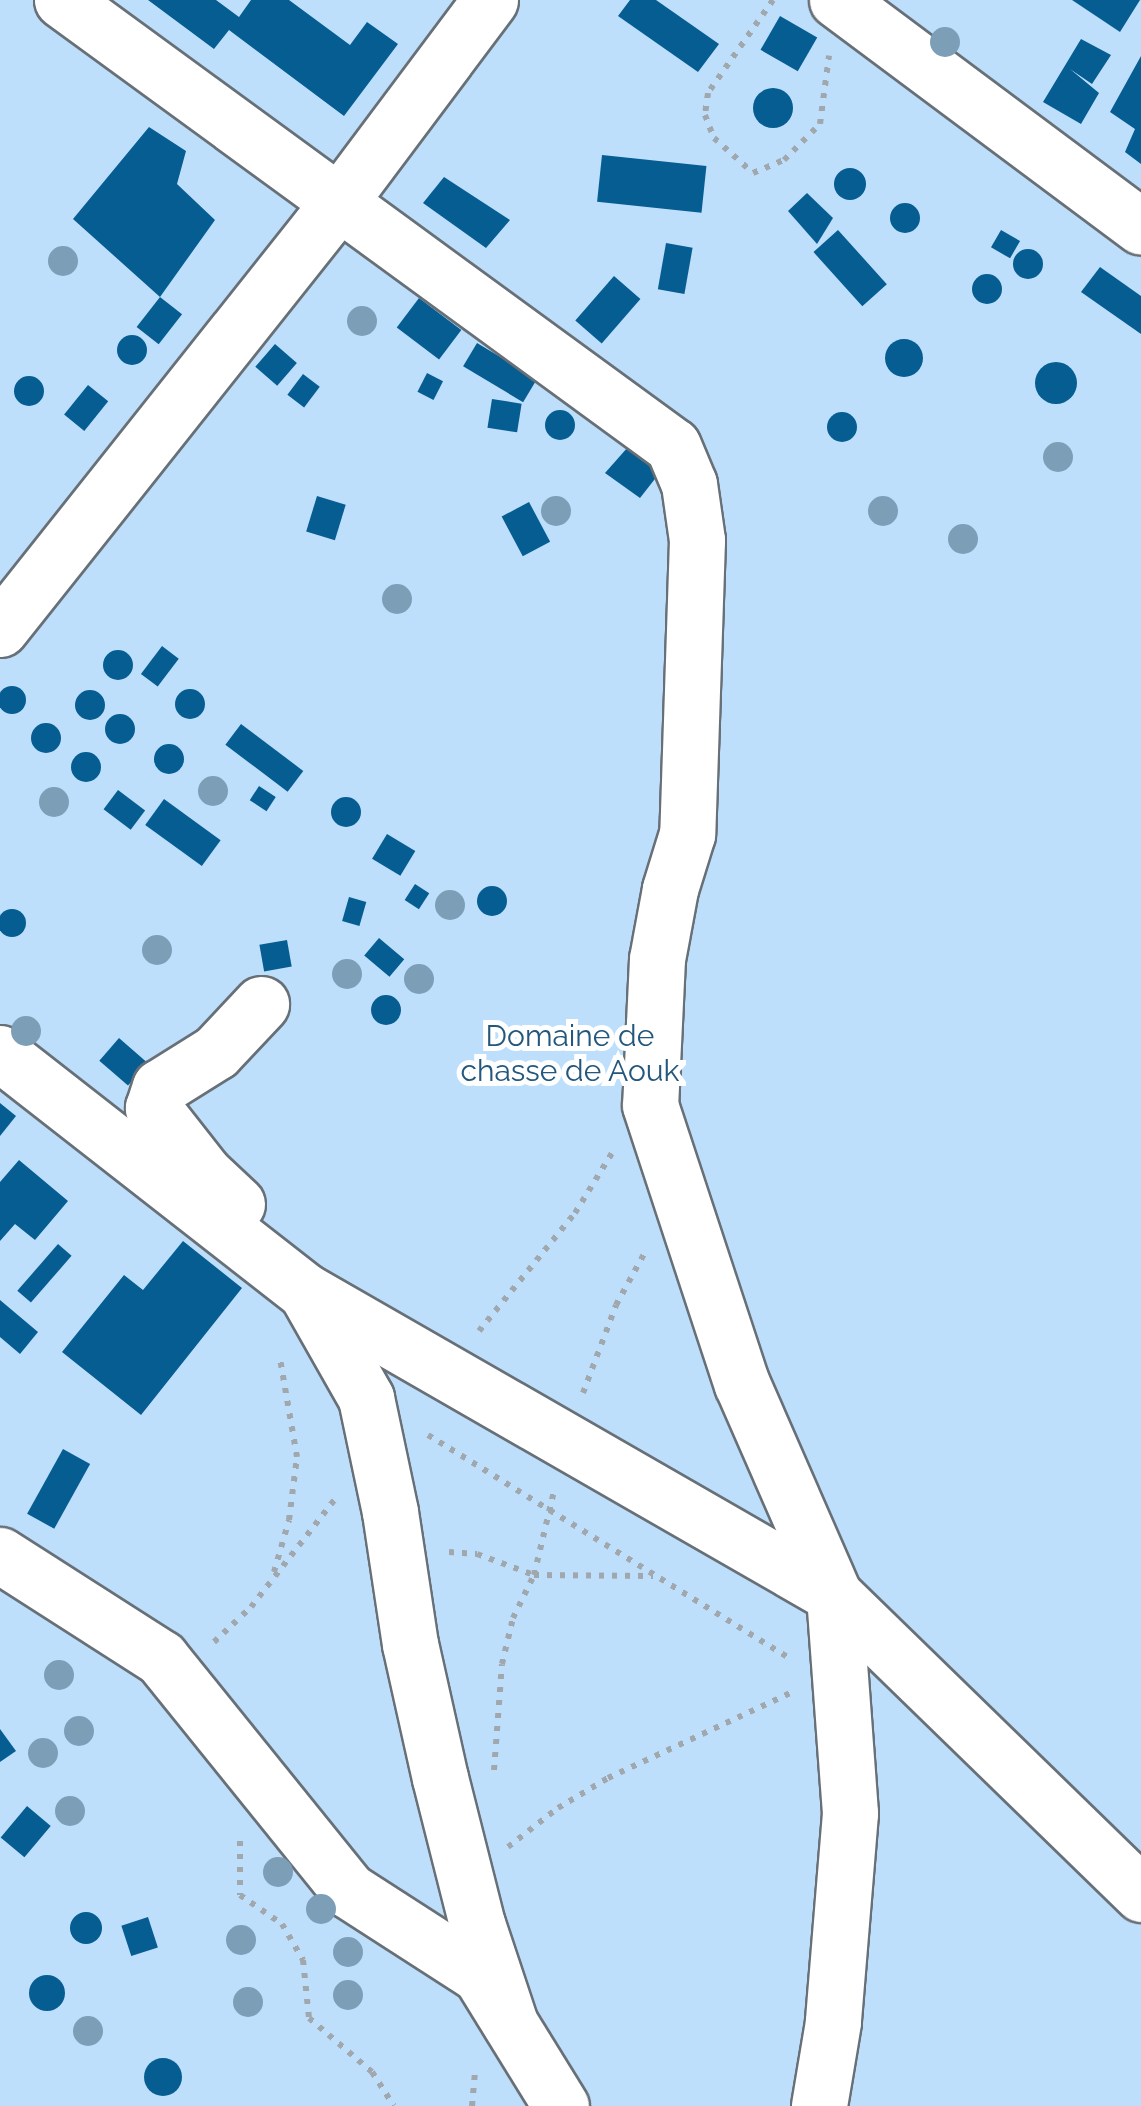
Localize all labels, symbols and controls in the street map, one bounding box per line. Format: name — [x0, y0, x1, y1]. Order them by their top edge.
park label: Domaine de chasse de Aouk — [460, 1018, 680, 1088]

